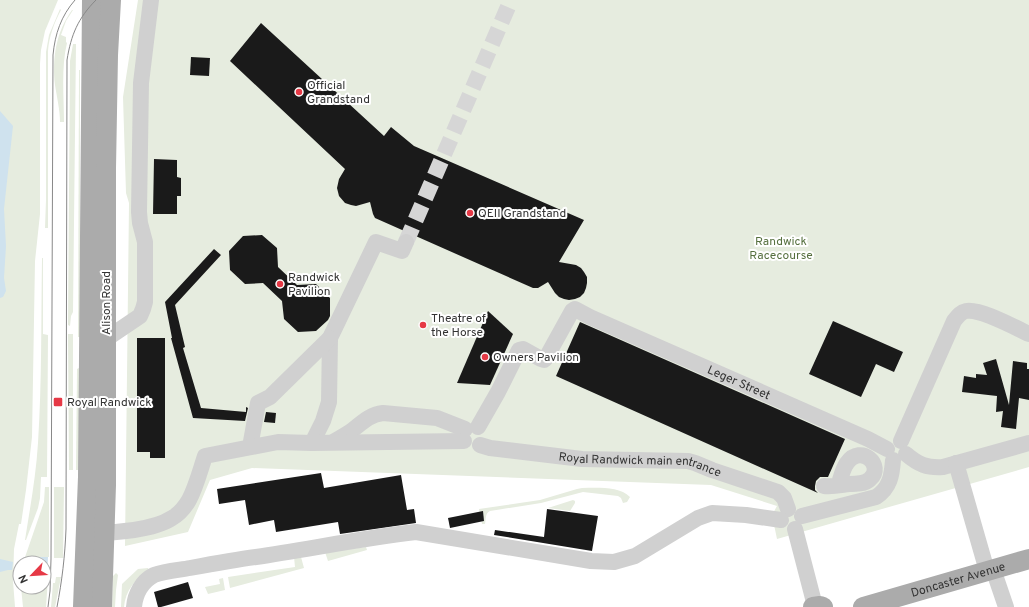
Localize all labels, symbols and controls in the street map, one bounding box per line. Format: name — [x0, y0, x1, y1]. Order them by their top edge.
place label: Official Grandstand — [307, 78, 370, 108]
marker: Official Grandstand — [294, 87, 304, 97]
place label: QEII Grandstand — [478, 206, 566, 222]
marker: QEII Grandstand — [465, 208, 475, 218]
park label: Randwick Racecourse — [749, 234, 813, 264]
place label: Randwick Pavilion — [288, 270, 340, 300]
street label: Alison Road — [99, 271, 115, 335]
marker: Randwick Pavilion — [275, 279, 285, 289]
place label: Theatre of the Horse — [431, 311, 486, 341]
marker: Theatre of the Horse — [418, 320, 428, 330]
place label: Owners Pavilion — [493, 350, 579, 366]
marker: Owners Pavilion — [480, 352, 490, 362]
street label: Leger Street — [705, 362, 773, 404]
place label: Royal Randwick — [67, 395, 152, 411]
marker: Royal Randwick — [52, 396, 64, 408]
street label: Royal Randwick main entrance — [558, 449, 723, 482]
north arrow — [12, 555, 52, 595]
street label: Doncaster Avenue — [909, 559, 1007, 602]
text: N — [16, 572, 32, 585]

